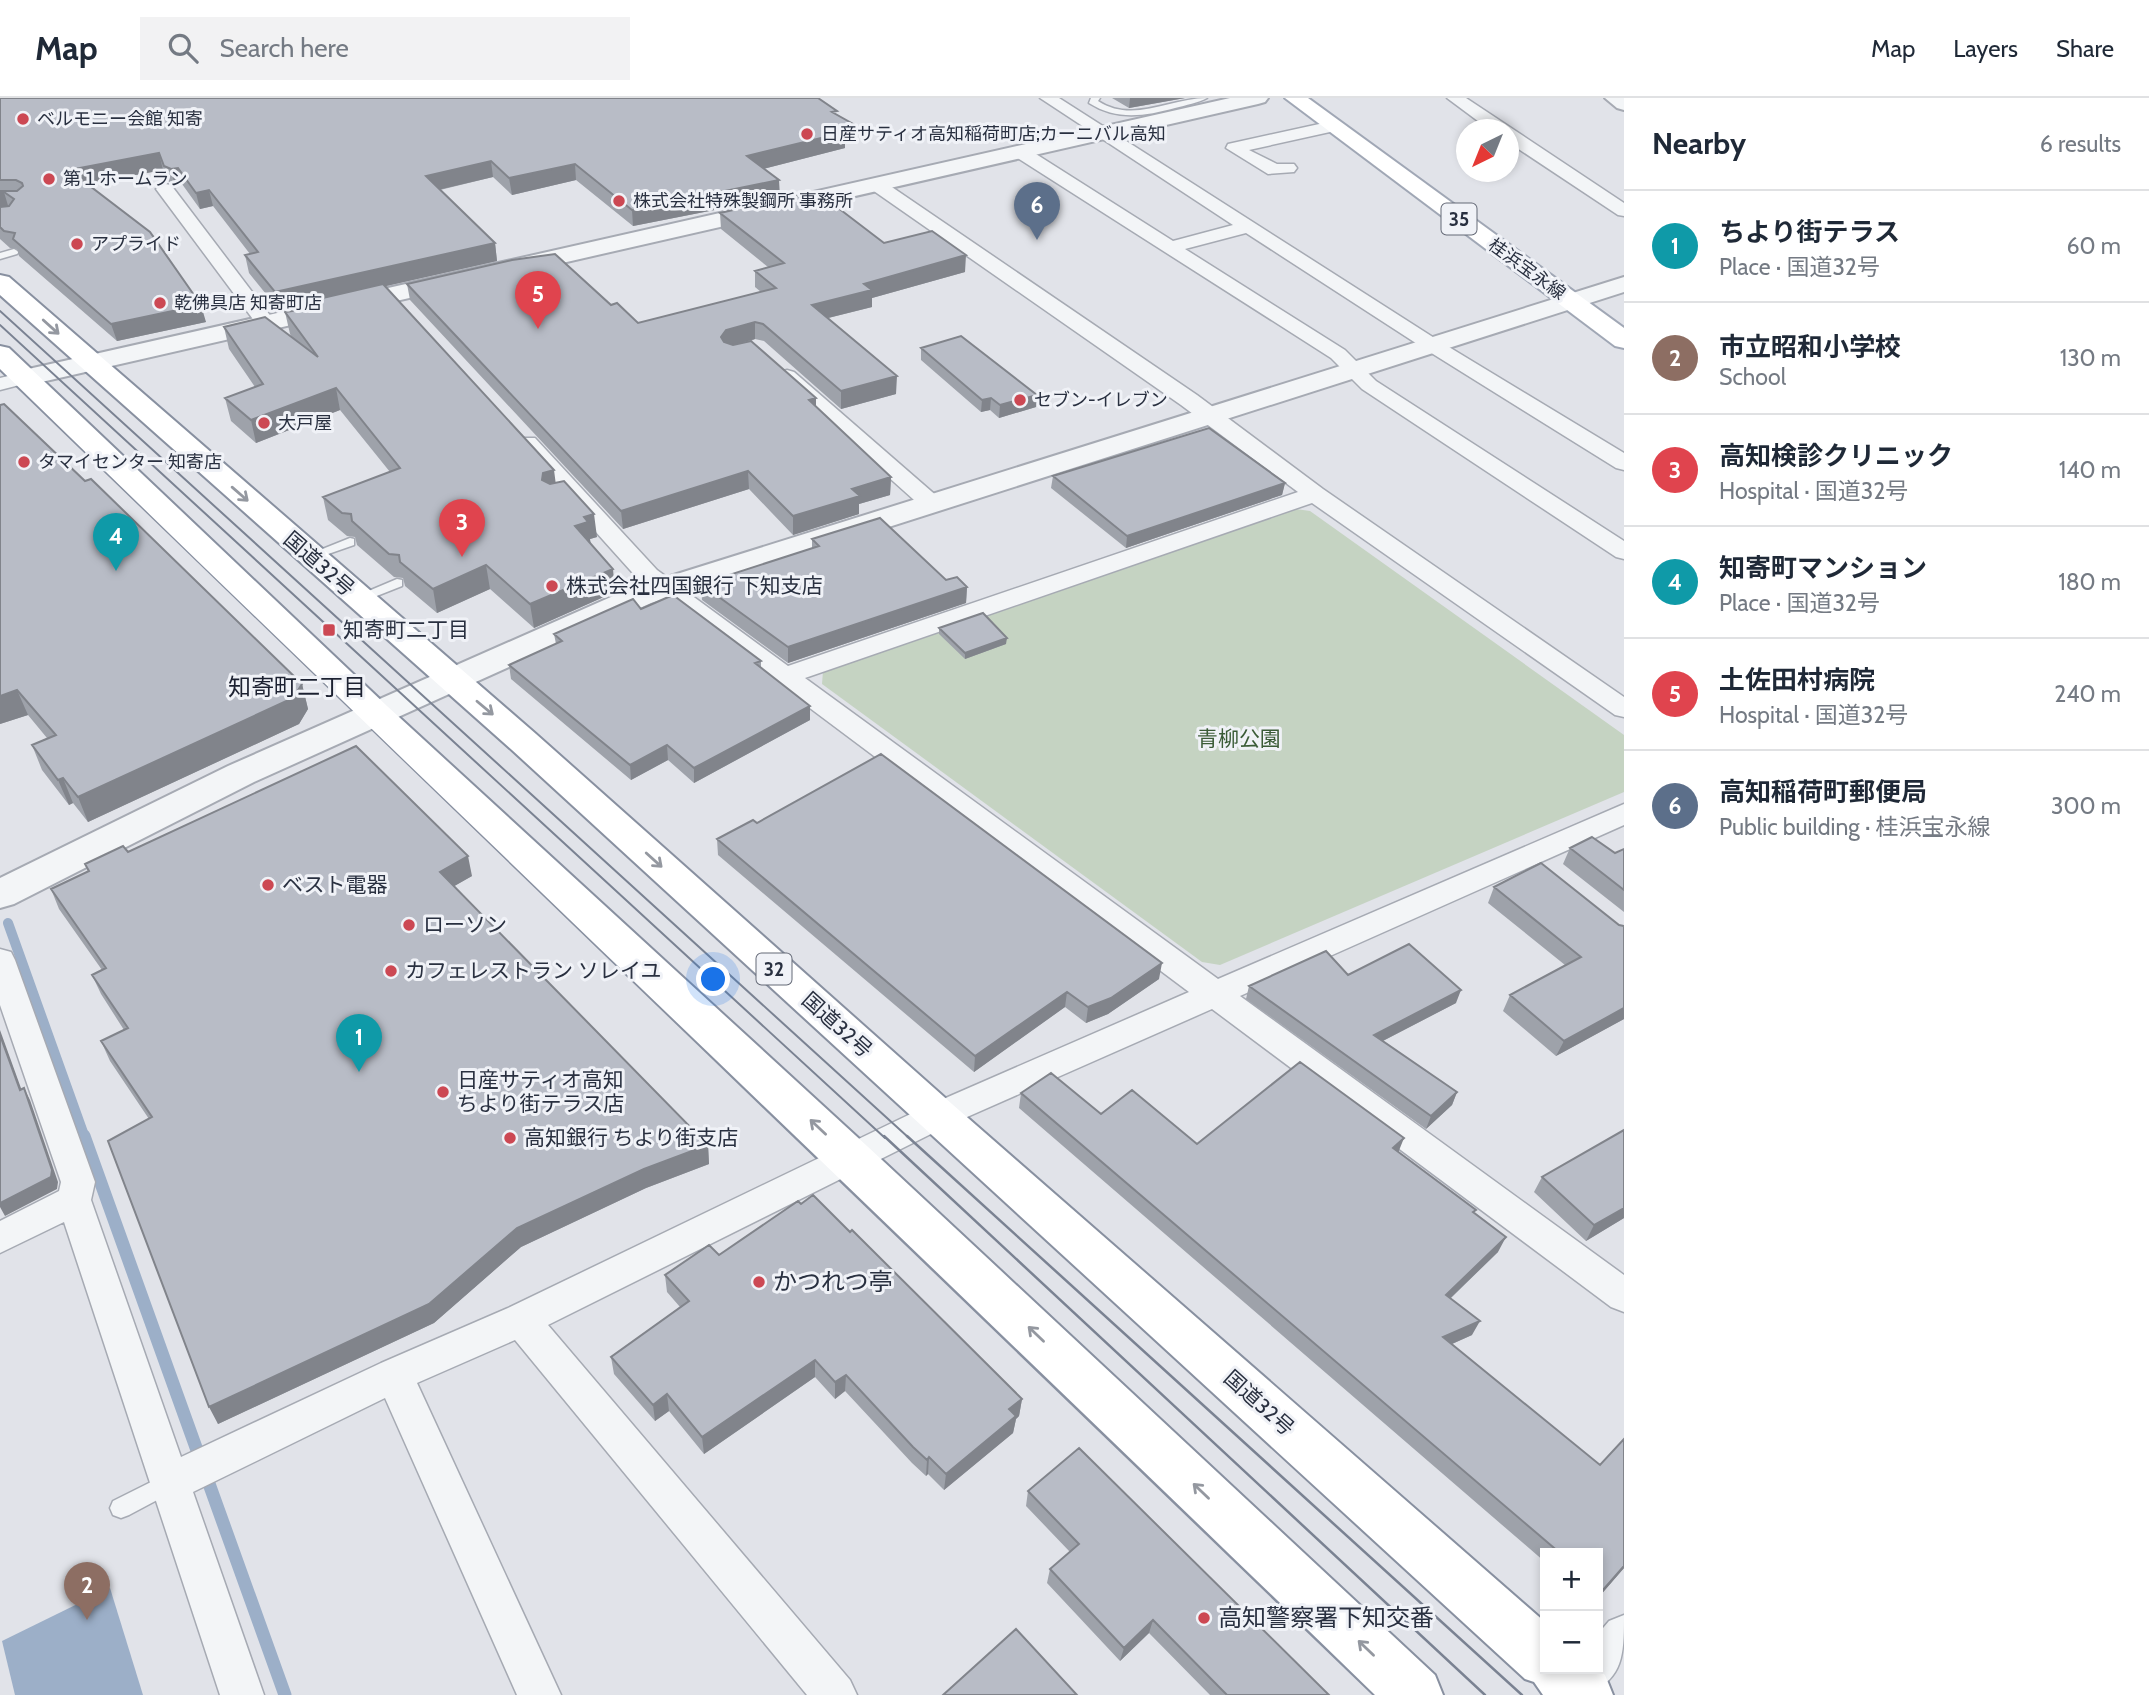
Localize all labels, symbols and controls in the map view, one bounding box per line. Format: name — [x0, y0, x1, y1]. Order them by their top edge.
search box — [140, 17, 630, 80]
text: Map — [35, 28, 98, 68]
icon: search — [164, 29, 202, 67]
text: Search here — [220, 32, 349, 64]
text: Map — [1871, 34, 1915, 63]
text: Layers — [1953, 34, 2018, 63]
text: Share — [2056, 34, 2114, 63]
place label: ベルモニー会館 知寄 — [37, 108, 203, 130]
marker: ベルモニー会館 知寄 — [15, 111, 31, 127]
north arrow — [1456, 119, 1519, 182]
place label: 日産サティオ高知稲荷町店;カーニバル高知 — [821, 123, 1166, 145]
text: Nearby — [1652, 125, 1746, 162]
marker: 日産サティオ高知稲荷町店;カーニバル高知 — [799, 126, 815, 142]
text: 6 results — [2040, 130, 2121, 158]
place label: 第１ホームラン — [63, 168, 188, 190]
marker: 第１ホームラン — [41, 171, 57, 187]
pin: 6 — [1014, 182, 1060, 240]
place label: 株式会社特殊製鋼所 事務所 — [633, 190, 853, 212]
marker: 株式会社特殊製鋼所 事務所 — [611, 193, 627, 209]
road number: 35 — [1442, 203, 1476, 234]
text: ちより街テラス — [1719, 216, 1900, 248]
text: 1 — [1671, 232, 1679, 260]
text: 60 m — [2067, 232, 2121, 260]
place label: アプライド — [91, 233, 181, 255]
street label: 桂浜宝永線 — [1484, 234, 1570, 304]
marker: アプライド — [69, 236, 85, 252]
text: Place · 国道32号 — [1719, 253, 1880, 281]
pin: 5 — [515, 271, 561, 329]
place label: 乾佛具店 知寄町店 — [174, 292, 322, 314]
marker: 乾佛具店 知寄町店 — [152, 295, 168, 311]
one-way arrow — [42, 319, 60, 335]
text: 市立昭和小学校 — [1719, 331, 1901, 363]
text: 2 — [1669, 344, 1681, 372]
text: 130 m — [2060, 344, 2121, 372]
text: School — [1719, 363, 1786, 391]
place label: セブン-イレブン — [1034, 389, 1168, 411]
marker: セブン-イレブン — [1012, 392, 1028, 408]
place label: 大戸屋 — [278, 412, 332, 434]
marker: 大戸屋 — [256, 415, 272, 431]
text: 高知検診クリニック — [1719, 440, 1953, 472]
place label: タマイセンター 知寄店 — [38, 451, 222, 473]
marker: タマイセンター 知寄店 — [16, 454, 32, 470]
text: 3 — [1669, 456, 1681, 484]
text: 140 m — [2059, 456, 2121, 484]
text: Hospital · 国道32号 — [1719, 477, 1908, 505]
one-way arrow — [231, 486, 249, 502]
pin: 3 — [439, 499, 485, 557]
pin: 4 — [93, 513, 139, 571]
street label: 国道32号 — [279, 526, 360, 601]
text: 知寄町マンション — [1719, 552, 1927, 584]
text: 4 — [1668, 568, 1682, 596]
text: 180 m — [2058, 568, 2121, 596]
place label: 株式会社四国銀行 下知支店 — [566, 573, 823, 598]
marker: 株式会社四国銀行 下知支店 — [544, 578, 560, 594]
text: Place · 国道32号 — [1719, 589, 1880, 617]
place label: 知寄町二丁目 — [343, 617, 469, 642]
marker: 知寄町二丁目 — [321, 622, 337, 638]
text: 土佐田村病院 — [1719, 664, 1875, 696]
district label: 知寄町二丁目 — [228, 673, 366, 701]
text: 5 — [1669, 680, 1681, 708]
text: 240 m — [2054, 680, 2121, 708]
one-way arrow — [476, 700, 494, 716]
text: Hospital · 国道32号 — [1719, 701, 1908, 729]
park label: 青柳公園 — [1197, 726, 1281, 751]
text: 高知稲荷町郵便局 — [1719, 776, 1927, 808]
text: 6 — [1669, 792, 1681, 820]
text: 300 m — [2051, 792, 2121, 820]
text: Public building · 桂浜宝永線 — [1719, 813, 1991, 841]
one-way arrow — [645, 852, 663, 868]
place label: ベスト電器 — [282, 872, 387, 897]
marker: ベスト電器 — [260, 877, 276, 893]
place label: ローソン — [423, 912, 507, 937]
marker: ローソン — [401, 917, 417, 933]
road number: 32 — [756, 954, 792, 984]
place label: カフェレストラン ソレイユ — [405, 958, 661, 983]
your location — [696, 962, 730, 996]
marker: カフェレストラン ソレイユ — [383, 963, 399, 979]
street label: 国道32号 — [797, 987, 877, 1062]
pin: 1 — [336, 1014, 382, 1072]
place label: 日産サティオ高知 ちより街テラス店 — [457, 1067, 624, 1116]
marker: 日産サティオ高知 ちより街テラス店 — [435, 1084, 451, 1100]
one-way arrow — [809, 1119, 826, 1136]
place label: 高知銀行 ちより街支店 — [524, 1125, 738, 1150]
marker: 高知銀行 ちより街支店 — [502, 1130, 518, 1146]
place label: かつれつ亭 — [773, 1267, 893, 1296]
marker: かつれつ亭 — [751, 1274, 767, 1290]
one-way arrow — [1028, 1326, 1045, 1343]
street label: 国道32号 — [1219, 1365, 1299, 1440]
one-way arrow — [1193, 1483, 1210, 1500]
map controls — [1540, 1548, 1603, 1674]
button: + — [1540, 1548, 1603, 1611]
pin: 2 — [64, 1562, 110, 1620]
place label: 高知警察署下知交番 — [1218, 1603, 1434, 1632]
marker: 高知警察署下知交番 — [1196, 1610, 1212, 1626]
button: − — [1540, 1611, 1603, 1674]
one-way arrow — [1357, 1640, 1375, 1656]

